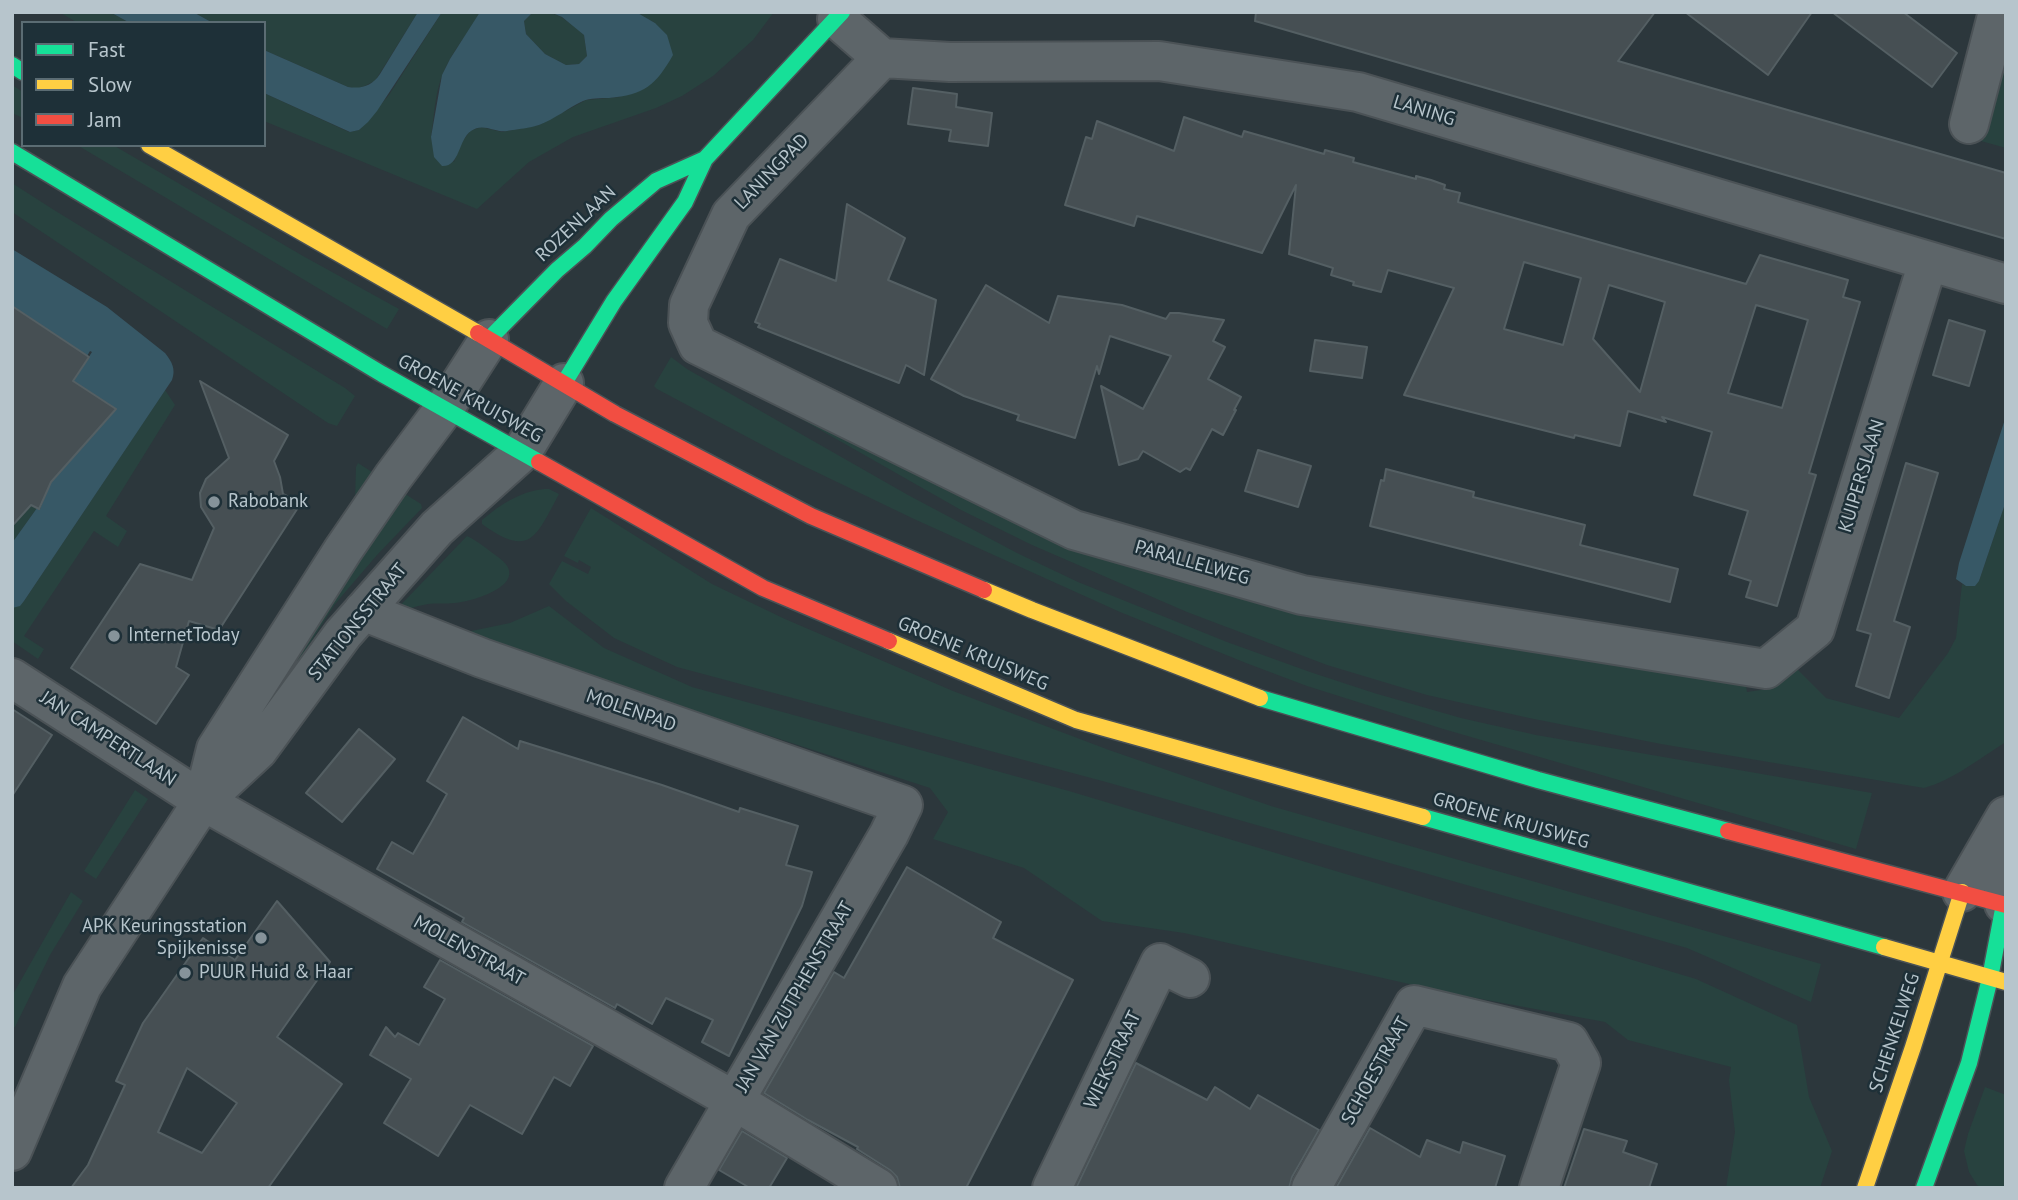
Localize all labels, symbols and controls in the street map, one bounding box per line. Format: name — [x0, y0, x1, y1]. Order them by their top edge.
legend — [21, 21, 266, 147]
text: Fast — [88, 36, 125, 63]
text: Slow — [88, 71, 132, 98]
street label: LANING — [1390, 91, 1458, 131]
text: Jam — [88, 106, 122, 133]
street label: LANINGPAD — [730, 129, 814, 215]
street label: ROZENLAAN — [531, 181, 621, 267]
street label: GROENE KRUISWEG — [394, 350, 546, 448]
street label: KUIPERSLAAN — [1834, 417, 1890, 535]
place label: Rabobank — [228, 491, 308, 513]
marker: Rabobank — [206, 494, 222, 510]
street label: PARALLELWEG — [1132, 536, 1252, 590]
street label: STATIONSSTRAAT — [304, 559, 412, 685]
street label: GROENE KRUISWEG — [894, 612, 1052, 696]
place label: InternetToday — [128, 625, 240, 647]
marker: InternetToday — [106, 628, 122, 644]
street label: MOLENPAD — [583, 685, 679, 737]
street label: JAN CAMPERTLAAN — [36, 687, 180, 791]
street label: GROENE KRUISWEG — [1430, 788, 1592, 854]
street label: JAN VAN ZUTPHENSTRAAT — [731, 898, 859, 1096]
street label: MOLENSTRAAT — [409, 911, 529, 991]
place label: APK Keuringsstation Spijkenisse — [82, 916, 247, 960]
marker: APK Keuringsstation Spijkenisse — [253, 930, 269, 946]
place label: PUUR Huid & Haar — [199, 962, 353, 984]
marker: PUUR Huid & Haar — [177, 965, 193, 981]
street label: SCHENKELWEG — [1865, 970, 1925, 1096]
street label: WIEKSTRAAT — [1080, 1007, 1146, 1113]
street label: SCHOESTRAAT — [1337, 1013, 1415, 1129]

